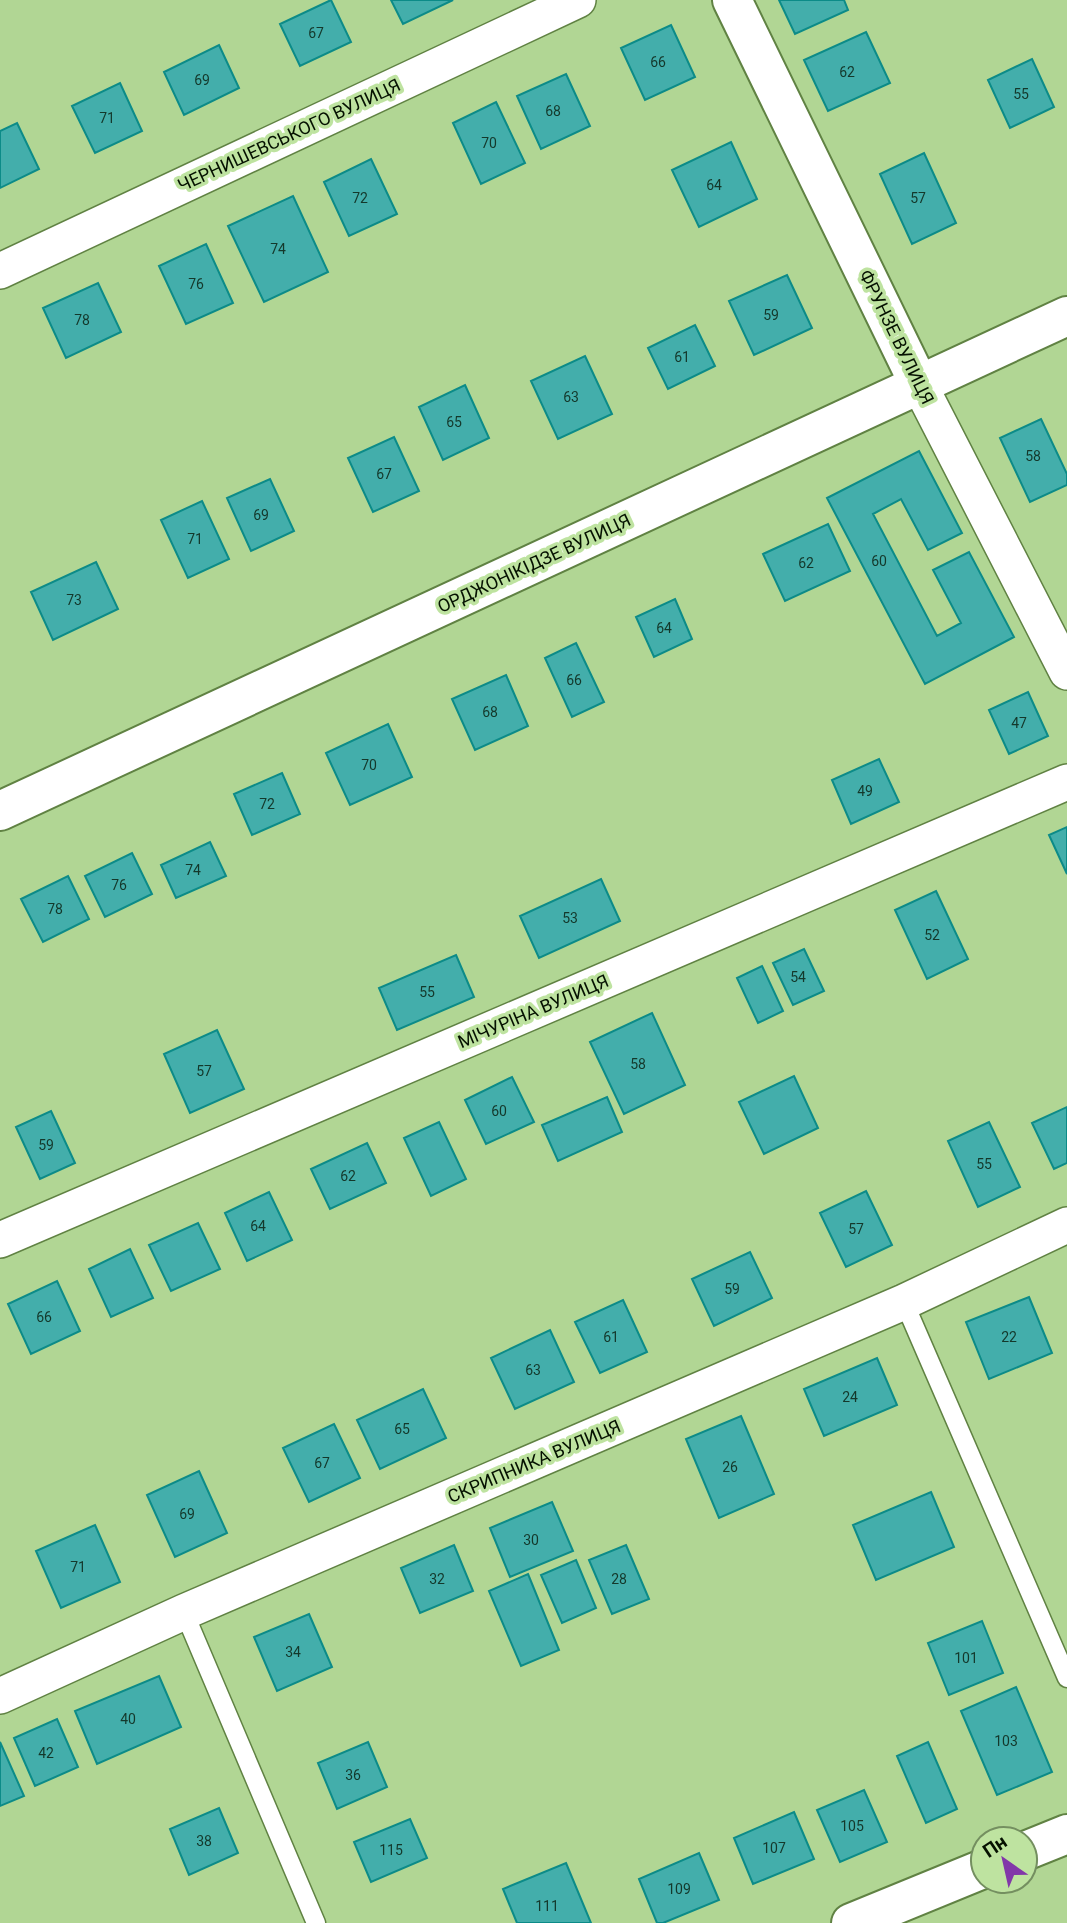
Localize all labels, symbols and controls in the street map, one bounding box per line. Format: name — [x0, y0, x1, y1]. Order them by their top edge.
house number: 67 — [308, 25, 324, 41]
house number: 66 — [650, 54, 666, 70]
house number: 62 — [839, 64, 855, 80]
house number: 69 — [194, 72, 210, 88]
street label: ЧЕРНИШЕВСЬКОГО ВУЛИЦЯ — [174, 74, 404, 196]
house number: 55 — [1013, 86, 1029, 102]
house number: 68 — [545, 103, 561, 119]
house number: 71 — [99, 110, 115, 126]
house number: 70 — [481, 135, 497, 151]
house number: 64 — [706, 177, 722, 193]
house number: 72 — [352, 190, 368, 206]
house number: 57 — [910, 190, 926, 206]
house number: 74 — [270, 241, 286, 257]
street label: ФРУНЗЕ ВУЛИЦЯ — [855, 266, 939, 408]
house number: 76 — [188, 276, 204, 292]
house number: 59 — [763, 307, 779, 323]
house number: 78 — [74, 312, 90, 328]
house number: 61 — [674, 349, 690, 365]
house number: 63 — [563, 389, 579, 405]
house number: 65 — [446, 414, 462, 430]
house number: 58 — [1025, 448, 1041, 464]
house number: 67 — [376, 466, 392, 482]
house number: 69 — [253, 507, 269, 523]
street label: ОРДЖОНІКІДЗЕ ВУЛИЦЯ — [434, 509, 634, 617]
house number: 71 — [187, 531, 203, 547]
house number: 60 — [871, 553, 887, 569]
house number: 62 — [798, 555, 814, 571]
house number: 73 — [66, 592, 82, 608]
house number: 64 — [656, 620, 672, 636]
house number: 66 — [566, 672, 582, 688]
house number: 68 — [482, 704, 498, 720]
house number: 47 — [1011, 715, 1027, 731]
house number: 70 — [361, 757, 377, 773]
house number: 49 — [857, 783, 873, 799]
house number: 72 — [259, 796, 275, 812]
house number: 74 — [185, 862, 201, 878]
house number: 76 — [111, 877, 127, 893]
house number: 78 — [47, 901, 63, 917]
house number: 53 — [562, 910, 578, 926]
house number: 52 — [924, 927, 940, 943]
house number: 54 — [790, 969, 806, 985]
street label: МІЧУРІНА ВУЛИЦЯ — [455, 970, 611, 1052]
house number: 55 — [419, 984, 435, 1000]
house number: 58 — [630, 1056, 646, 1072]
house number: 57 — [196, 1063, 212, 1079]
house number: 60 — [491, 1103, 507, 1119]
house number: 59 — [38, 1137, 54, 1153]
house number: 55 — [976, 1156, 992, 1172]
house number: 62 — [340, 1168, 356, 1184]
house number: 64 — [250, 1218, 266, 1234]
house number: 57 — [848, 1221, 864, 1237]
house number: 59 — [724, 1281, 740, 1297]
house number: 66 — [36, 1309, 52, 1325]
house number: 61 — [603, 1329, 619, 1345]
house number: 22 — [1001, 1329, 1017, 1345]
house number: 63 — [525, 1362, 541, 1378]
house number: 24 — [842, 1389, 858, 1405]
street label: СКРИПНИКА ВУЛИЦЯ — [444, 1415, 624, 1507]
house number: 65 — [394, 1421, 410, 1437]
house number: 67 — [314, 1455, 330, 1471]
house number: 26 — [722, 1459, 738, 1475]
house number: 69 — [179, 1506, 195, 1522]
house number: 30 — [523, 1532, 539, 1548]
house number: 71 — [70, 1559, 86, 1575]
house number: 32 — [429, 1571, 445, 1587]
house number: 28 — [611, 1571, 627, 1587]
house number: 34 — [285, 1644, 301, 1660]
house number: 101 — [954, 1650, 978, 1666]
house number: 40 — [120, 1711, 136, 1727]
house number: 103 — [994, 1733, 1018, 1749]
house number: 42 — [38, 1745, 54, 1761]
house number: 36 — [345, 1767, 361, 1783]
house number: 105 — [840, 1818, 864, 1834]
north arrow — [969, 1825, 1039, 1895]
text: Пн — [978, 1830, 1011, 1863]
house number: 38 — [196, 1833, 212, 1849]
house number: 107 — [762, 1840, 786, 1856]
house number: 115 — [379, 1842, 403, 1858]
house number: 109 — [667, 1881, 691, 1897]
house number: 111 — [535, 1898, 559, 1914]

